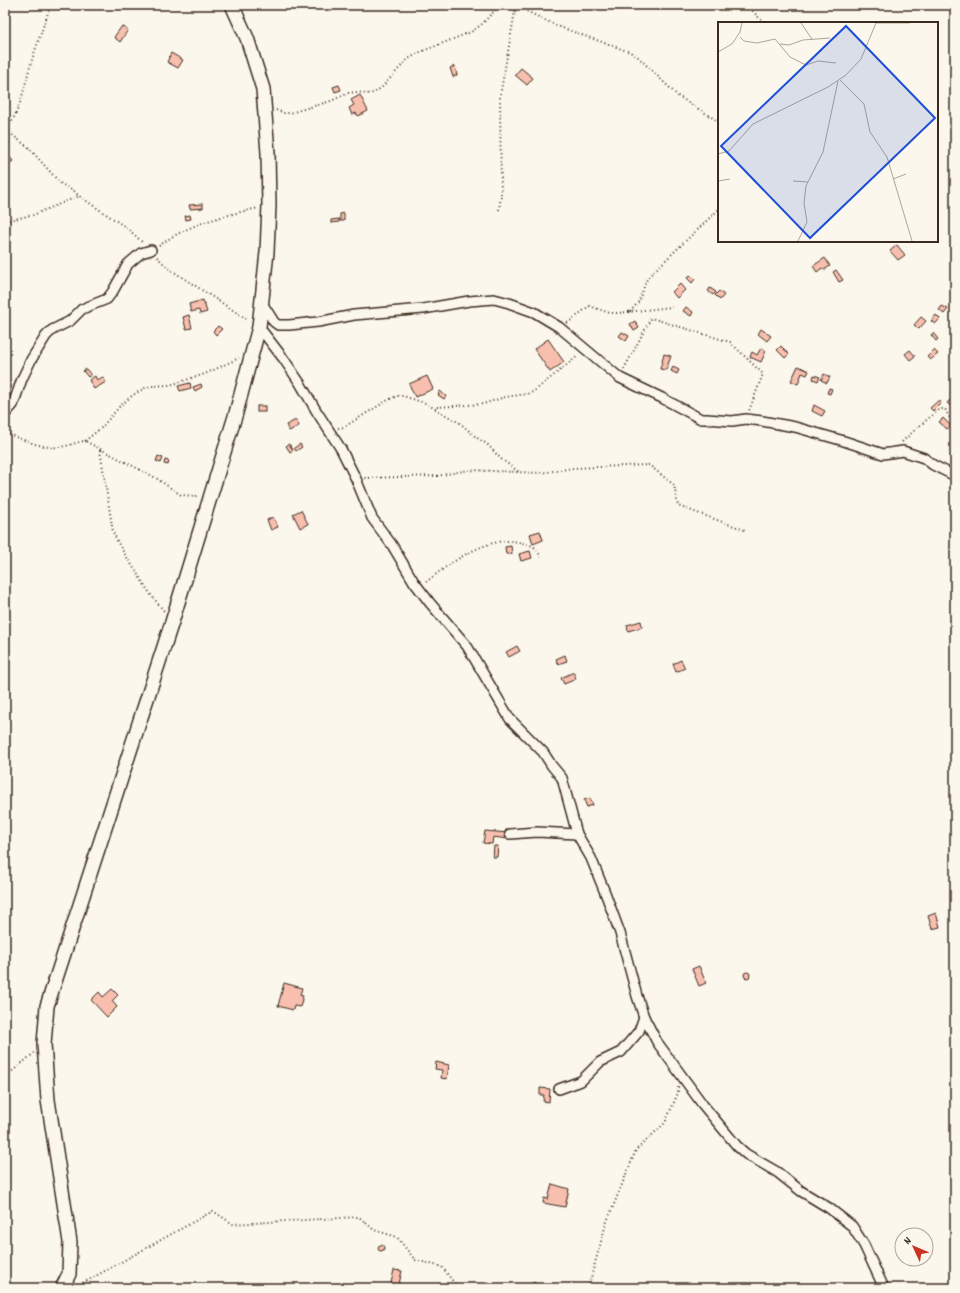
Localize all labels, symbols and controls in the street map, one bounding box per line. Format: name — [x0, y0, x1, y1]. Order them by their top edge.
inset map — [718, 22, 938, 242]
north arrow — [894, 1227, 934, 1267]
text: N — [901, 1234, 916, 1249]

